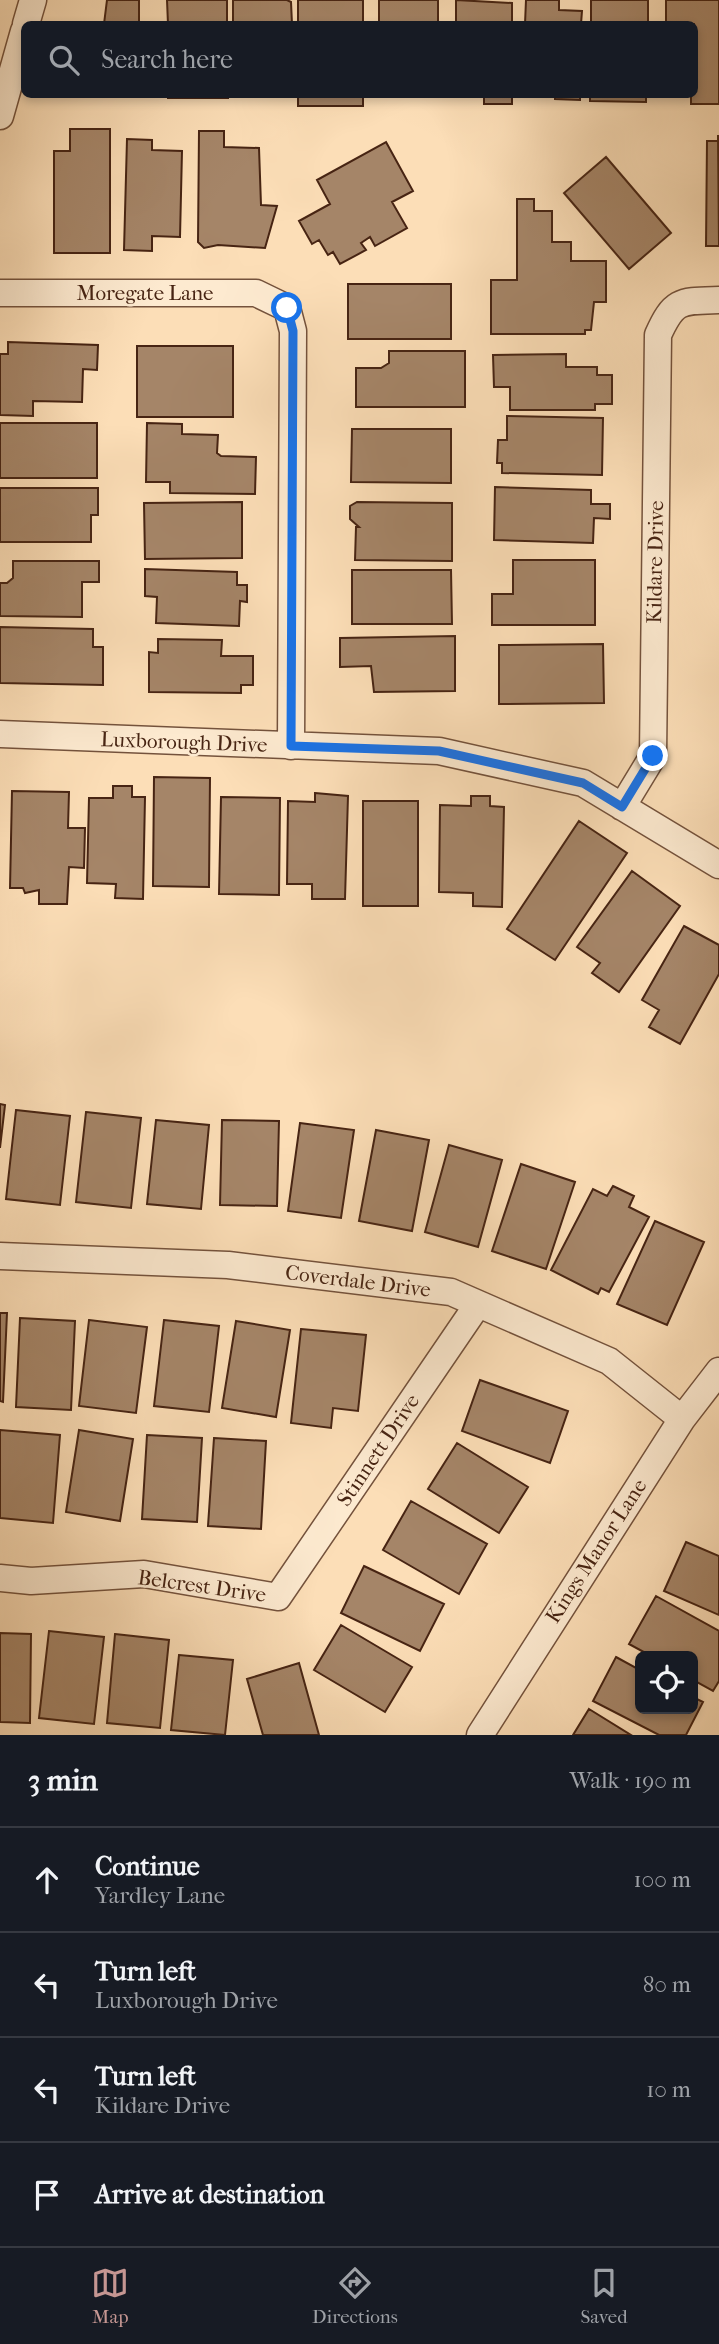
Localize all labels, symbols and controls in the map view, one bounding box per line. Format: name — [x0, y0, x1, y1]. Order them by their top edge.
search box — [21, 21, 698, 98]
icon: search — [45, 41, 83, 79]
text: Search here — [101, 44, 233, 75]
street label: Moregate Lane — [77, 281, 213, 305]
route start — [271, 292, 302, 323]
street label: Kildare Drive — [642, 500, 668, 624]
street label: Luxborough Drive — [100, 727, 268, 757]
route end — [637, 740, 668, 771]
street label: Coverdale Drive — [284, 1260, 432, 1302]
street label: Stinnett Drive — [332, 1389, 424, 1511]
street label: Kings Manor Lane — [540, 1474, 652, 1628]
street label: Belcrest Drive — [136, 1565, 268, 1607]
map controls — [635, 1651, 698, 1714]
button: locate — [635, 1651, 698, 1714]
text: 3 min — [28, 1763, 98, 1798]
text: Walk · 190 m — [570, 1767, 691, 1794]
text: Continue — [95, 1851, 200, 1882]
icon: ahead — [28, 1861, 66, 1899]
text: 100 m — [633, 1866, 691, 1893]
text: Yardley Lane — [95, 1882, 225, 1909]
text: Turn left — [95, 1956, 196, 1987]
icon: left — [28, 1966, 66, 2004]
text: 80 m — [643, 1971, 691, 1998]
text: Luxborough Drive — [95, 1987, 278, 2014]
text: Turn left — [95, 2061, 196, 2092]
icon: left — [28, 2071, 66, 2109]
text: 10 m — [646, 2076, 691, 2103]
text: Kildare Drive — [95, 2092, 230, 2119]
icon: arrive — [28, 2176, 66, 2214]
text: Arrive at destination — [95, 2179, 325, 2210]
tab: Map — [91, 2264, 129, 2328]
tab: Directions — [312, 2264, 398, 2328]
tab: Saved — [580, 2264, 628, 2328]

